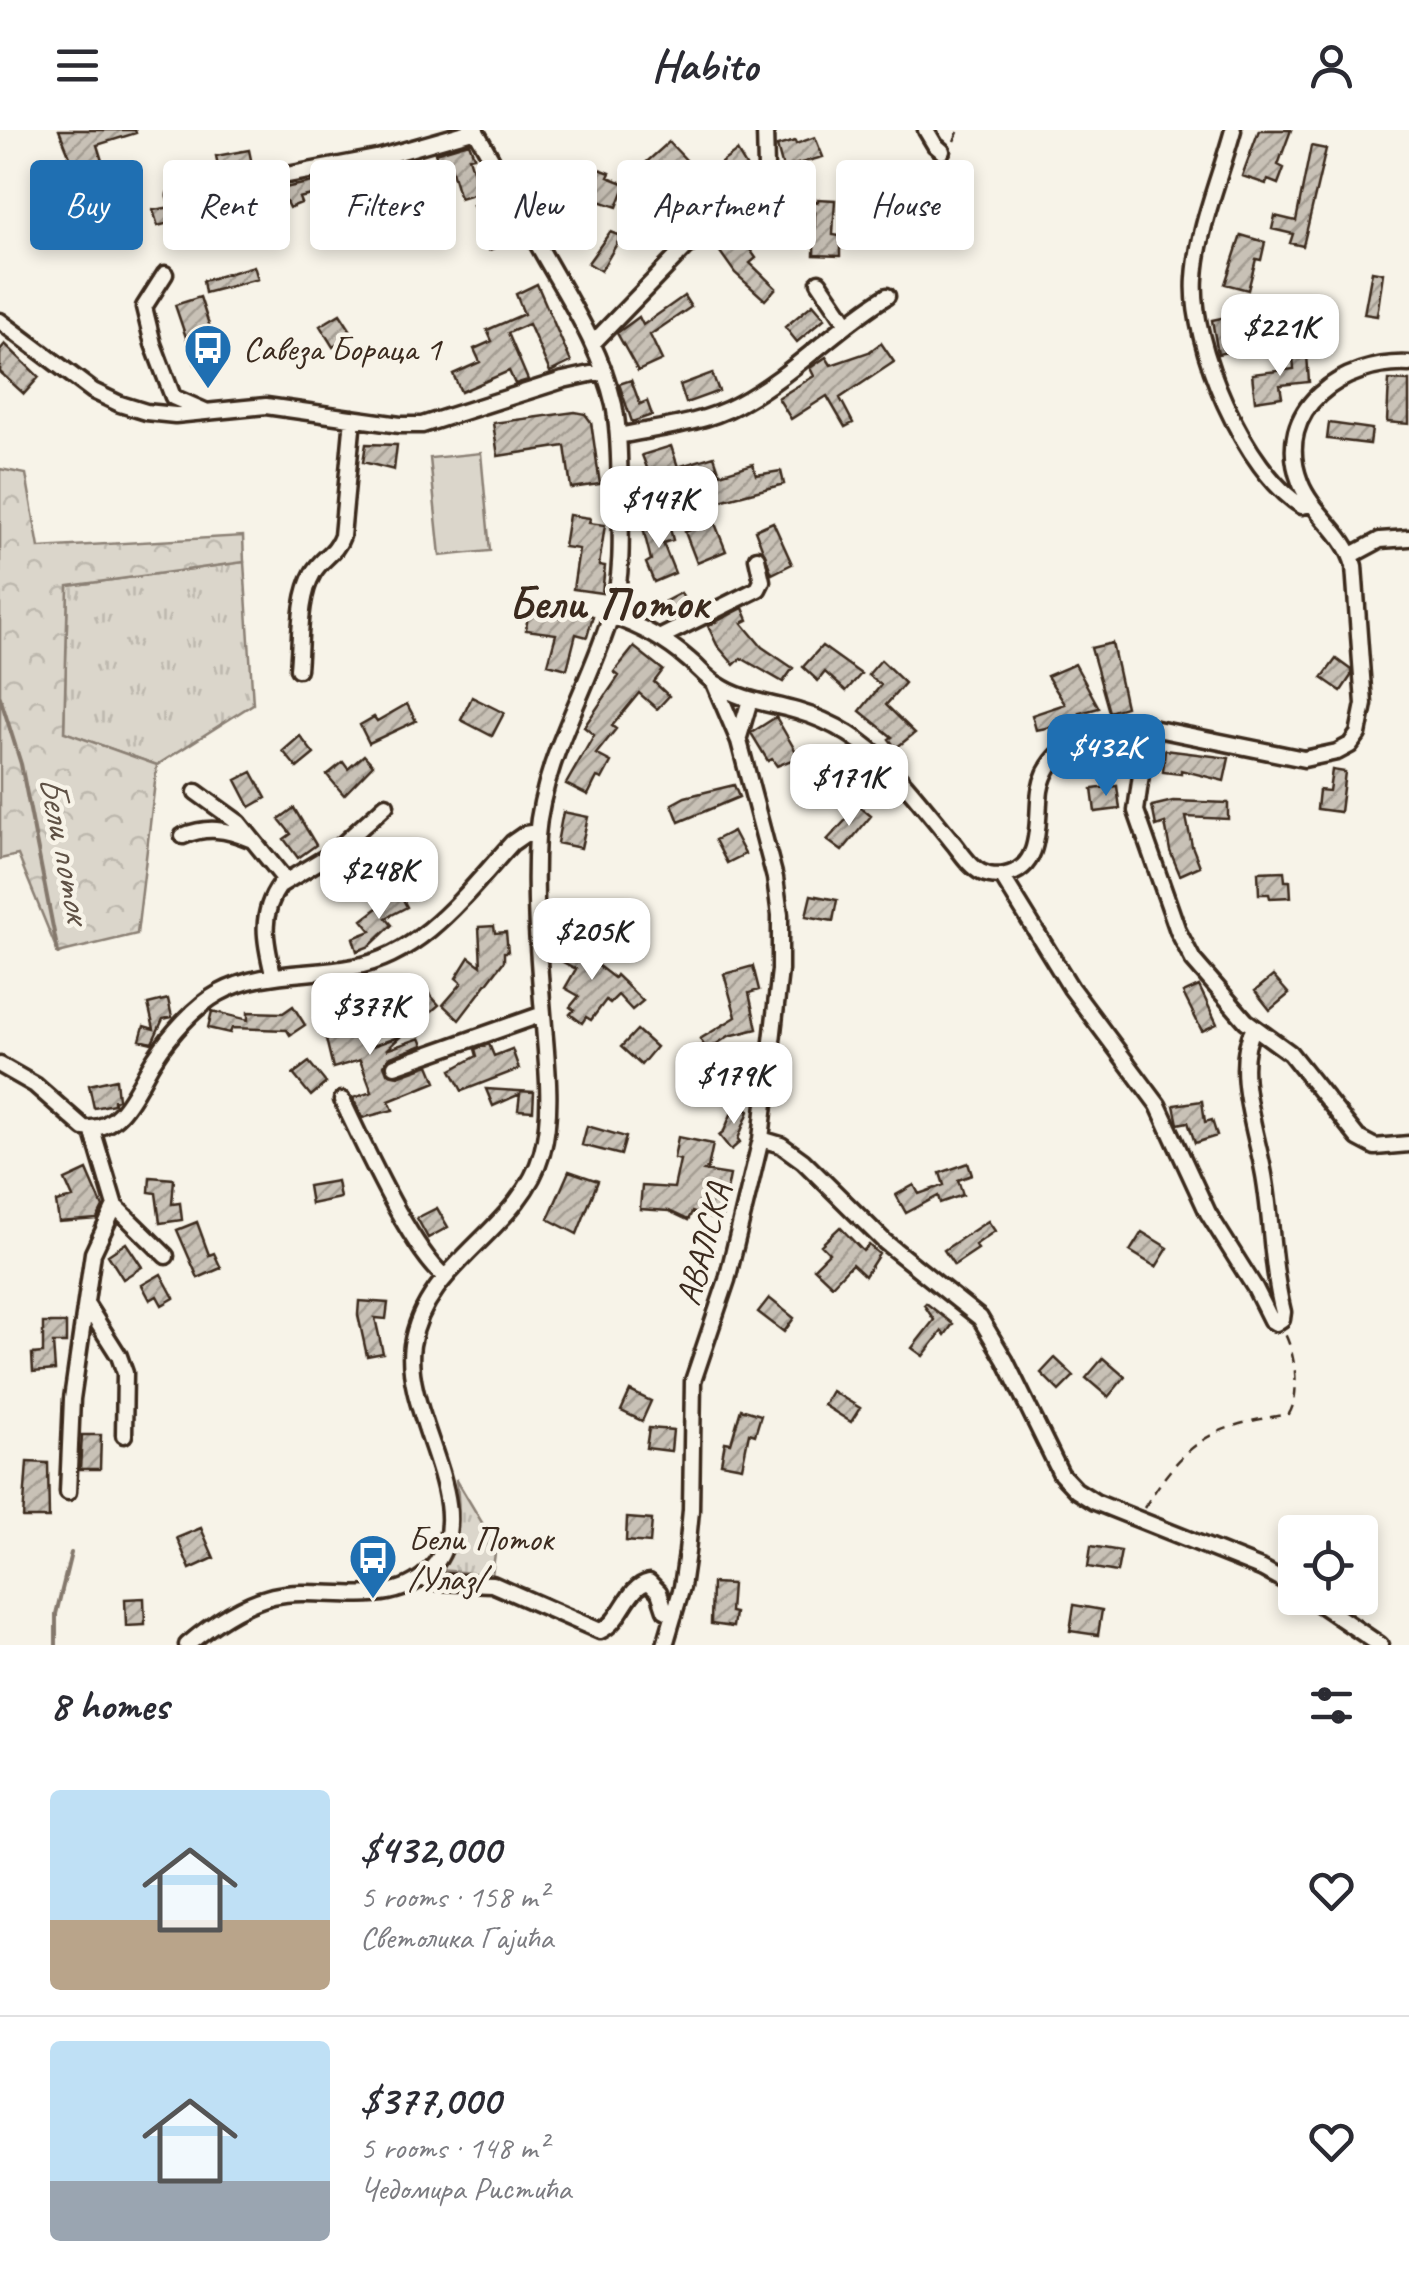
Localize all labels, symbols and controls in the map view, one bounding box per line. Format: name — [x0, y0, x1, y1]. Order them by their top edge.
text: Habito — [652, 37, 757, 94]
icon: menu — [50, 38, 105, 93]
icon: person — [1304, 38, 1359, 93]
chip: Buy — [30, 160, 143, 250]
chip: Rent — [163, 160, 290, 250]
chip: Filters — [310, 160, 456, 250]
chip: New — [476, 160, 597, 250]
chip: Apartment — [617, 160, 816, 250]
chip: House — [836, 160, 974, 250]
pin: $221K — [1210, 294, 1350, 379]
text: $221K — [1243, 306, 1317, 347]
bus stop icon: Савеза Бораца 1 — [182, 322, 234, 390]
place label: Савеза Бораца 1 — [243, 326, 444, 371]
pin: $147K — [589, 466, 729, 551]
text: $147K — [622, 478, 696, 519]
district label: Бели Поток — [509, 575, 712, 632]
pin: $432K — [1036, 714, 1176, 799]
text: $432K — [1069, 726, 1143, 767]
pin: $171K — [779, 744, 919, 829]
text: $171K — [812, 756, 886, 797]
water label: Бели поток — [28, 771, 103, 932]
pin: $248K — [309, 837, 449, 922]
text: $248K — [342, 849, 416, 890]
pin: $205K — [522, 898, 662, 983]
text: $205K — [555, 910, 629, 951]
pin: $377K — [300, 973, 440, 1058]
text: $377K — [333, 985, 407, 1026]
pin: $179K — [664, 1042, 804, 1127]
text: $179K — [697, 1054, 771, 1095]
street label: АВАЛСКА — [665, 1177, 741, 1310]
map controls — [1278, 1515, 1378, 1615]
button: locate — [1278, 1515, 1378, 1615]
place label: Бели Поток /Улаз/ — [408, 1516, 555, 1601]
bus stop icon: Бели Поток /Улаз/ — [347, 1532, 399, 1600]
icon: filters — [1304, 1678, 1359, 1733]
text: 8 homes — [50, 1679, 169, 1732]
text: $432,000 — [360, 1823, 501, 1876]
icon: home — [130, 1830, 250, 1950]
icon: heart — [1304, 1863, 1359, 1918]
text: 5 rooms · 158 m² — [360, 1876, 547, 1917]
text: Светолика Гајића — [360, 1917, 553, 1958]
text: $377,000 — [360, 2074, 500, 2127]
icon: home — [130, 2081, 250, 2201]
icon: heart — [1304, 2114, 1359, 2169]
text: 5 rooms · 148 m² — [360, 2127, 547, 2168]
text: Чедомира Ристића — [360, 2168, 571, 2209]

